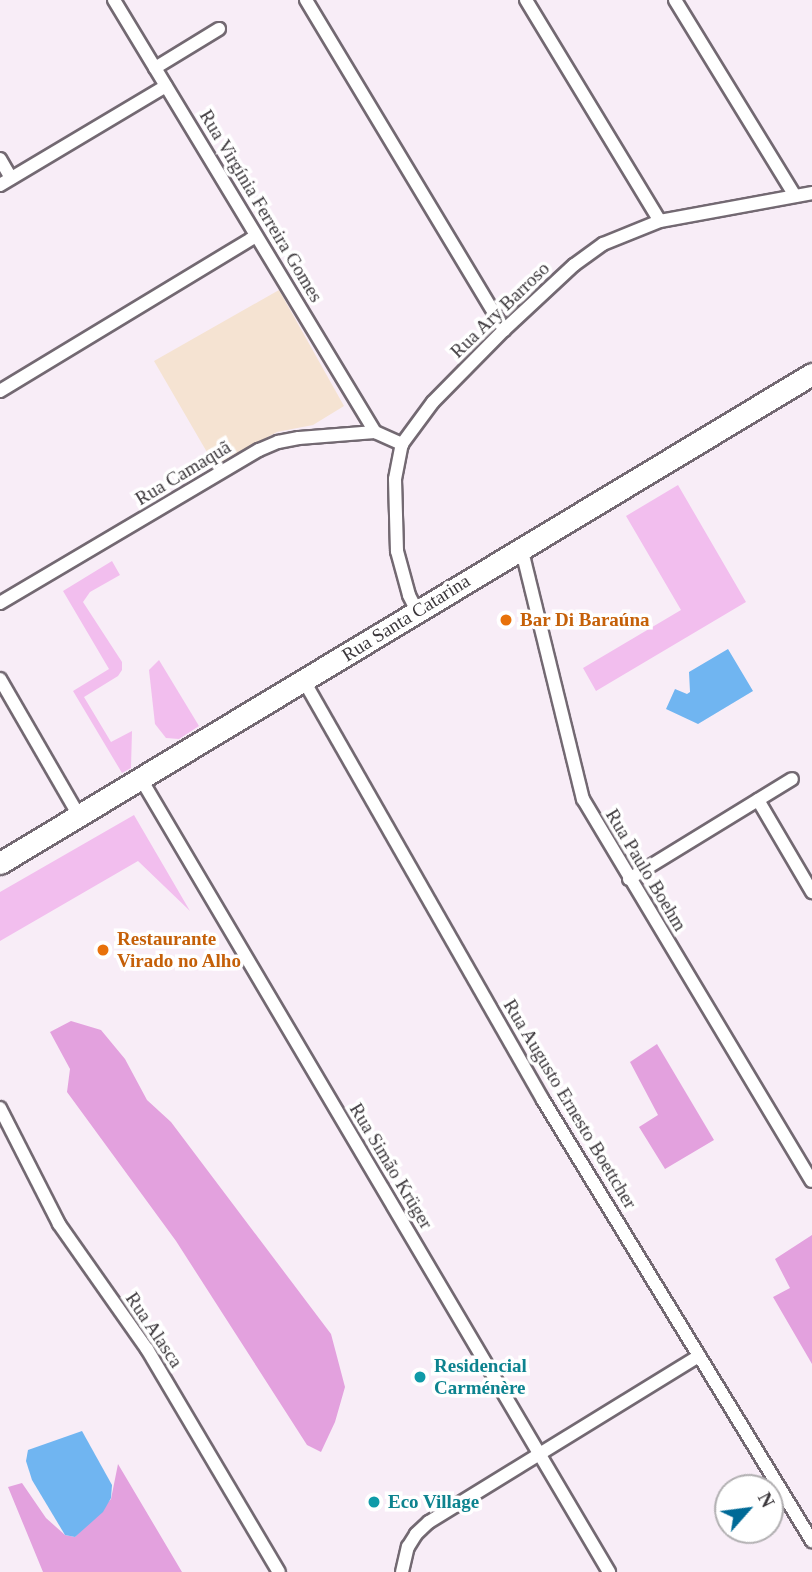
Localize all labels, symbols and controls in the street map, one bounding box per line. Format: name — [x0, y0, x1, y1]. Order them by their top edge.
street label: Rua Virgínia Ferreira Gomes — [194, 106, 328, 306]
street label: Rua Ary Barroso — [445, 257, 555, 363]
street label: Rua Camaquã — [131, 436, 235, 510]
street label: Rua Santa Catarina — [338, 569, 474, 667]
place label: Bar Di Baraúna — [520, 609, 650, 631]
marker: Bar Di Baraúna — [498, 612, 514, 628]
street label: Rua Paulo Boehm — [601, 805, 691, 935]
place label: Restaurante Virado no Alho — [117, 928, 242, 972]
marker: Restaurante Virado no Alho — [95, 942, 111, 958]
street label: Rua Augusto Ernesto Boettcher — [498, 995, 642, 1213]
street label: Rua Simão Krüger — [345, 1099, 437, 1233]
street label: Rua Alasca — [120, 1288, 188, 1372]
place label: Residencial Carménère — [434, 1355, 527, 1399]
marker: Residencial Carménère — [412, 1369, 428, 1385]
north arrow — [714, 1474, 784, 1544]
text: N — [754, 1489, 779, 1511]
place label: Eco Village — [388, 1491, 480, 1513]
marker: Eco Village — [366, 1494, 382, 1510]

